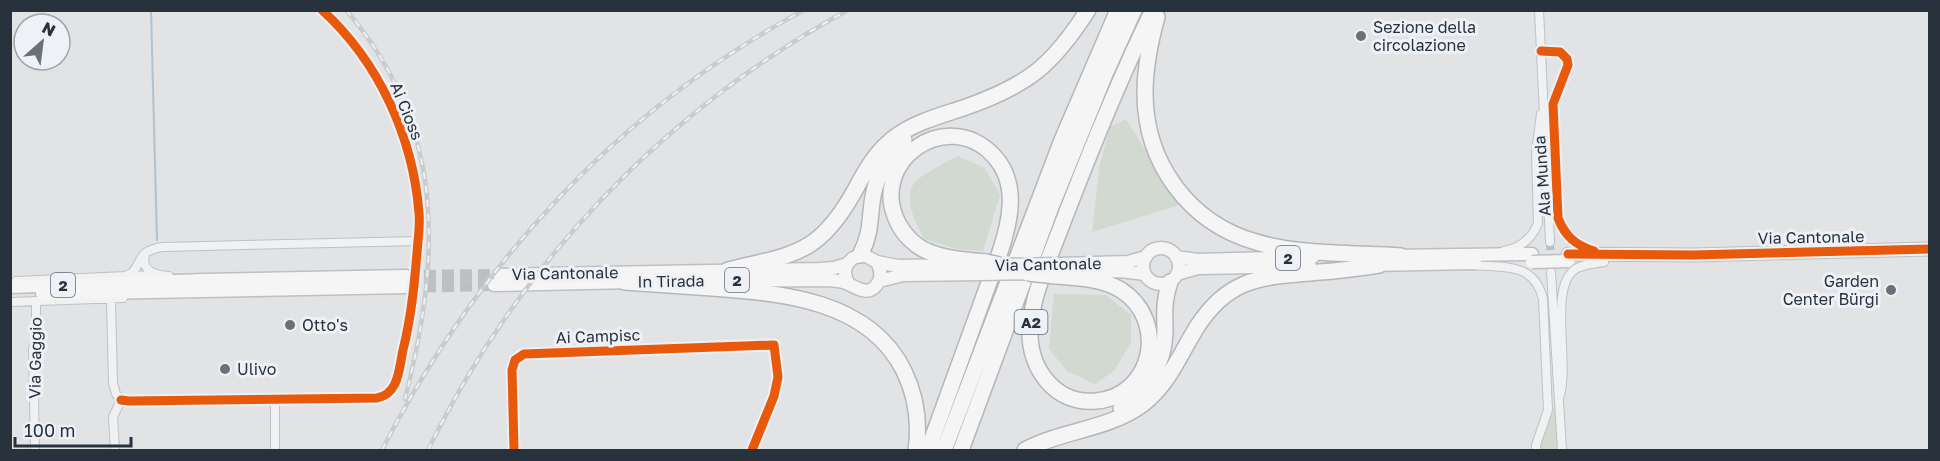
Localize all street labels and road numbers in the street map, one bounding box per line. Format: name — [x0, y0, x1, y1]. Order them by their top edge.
street label: Ai Cioss — [386, 79, 428, 143]
street label: Ala Munda — [1529, 135, 1555, 217]
street label: Via Cantonale — [1757, 226, 1865, 248]
road number: 2 — [1276, 246, 1300, 270]
street label: Via Cantonale — [994, 253, 1102, 275]
street label: Via Cantonale — [511, 262, 619, 284]
road number: 2 — [725, 268, 749, 292]
street label: In Tirada — [637, 270, 705, 292]
road number: 2 — [51, 273, 75, 297]
road number: A2 — [1014, 310, 1048, 334]
street label: Via Gaggio — [24, 317, 46, 399]
street label: Ai Campisc — [555, 325, 641, 347]

